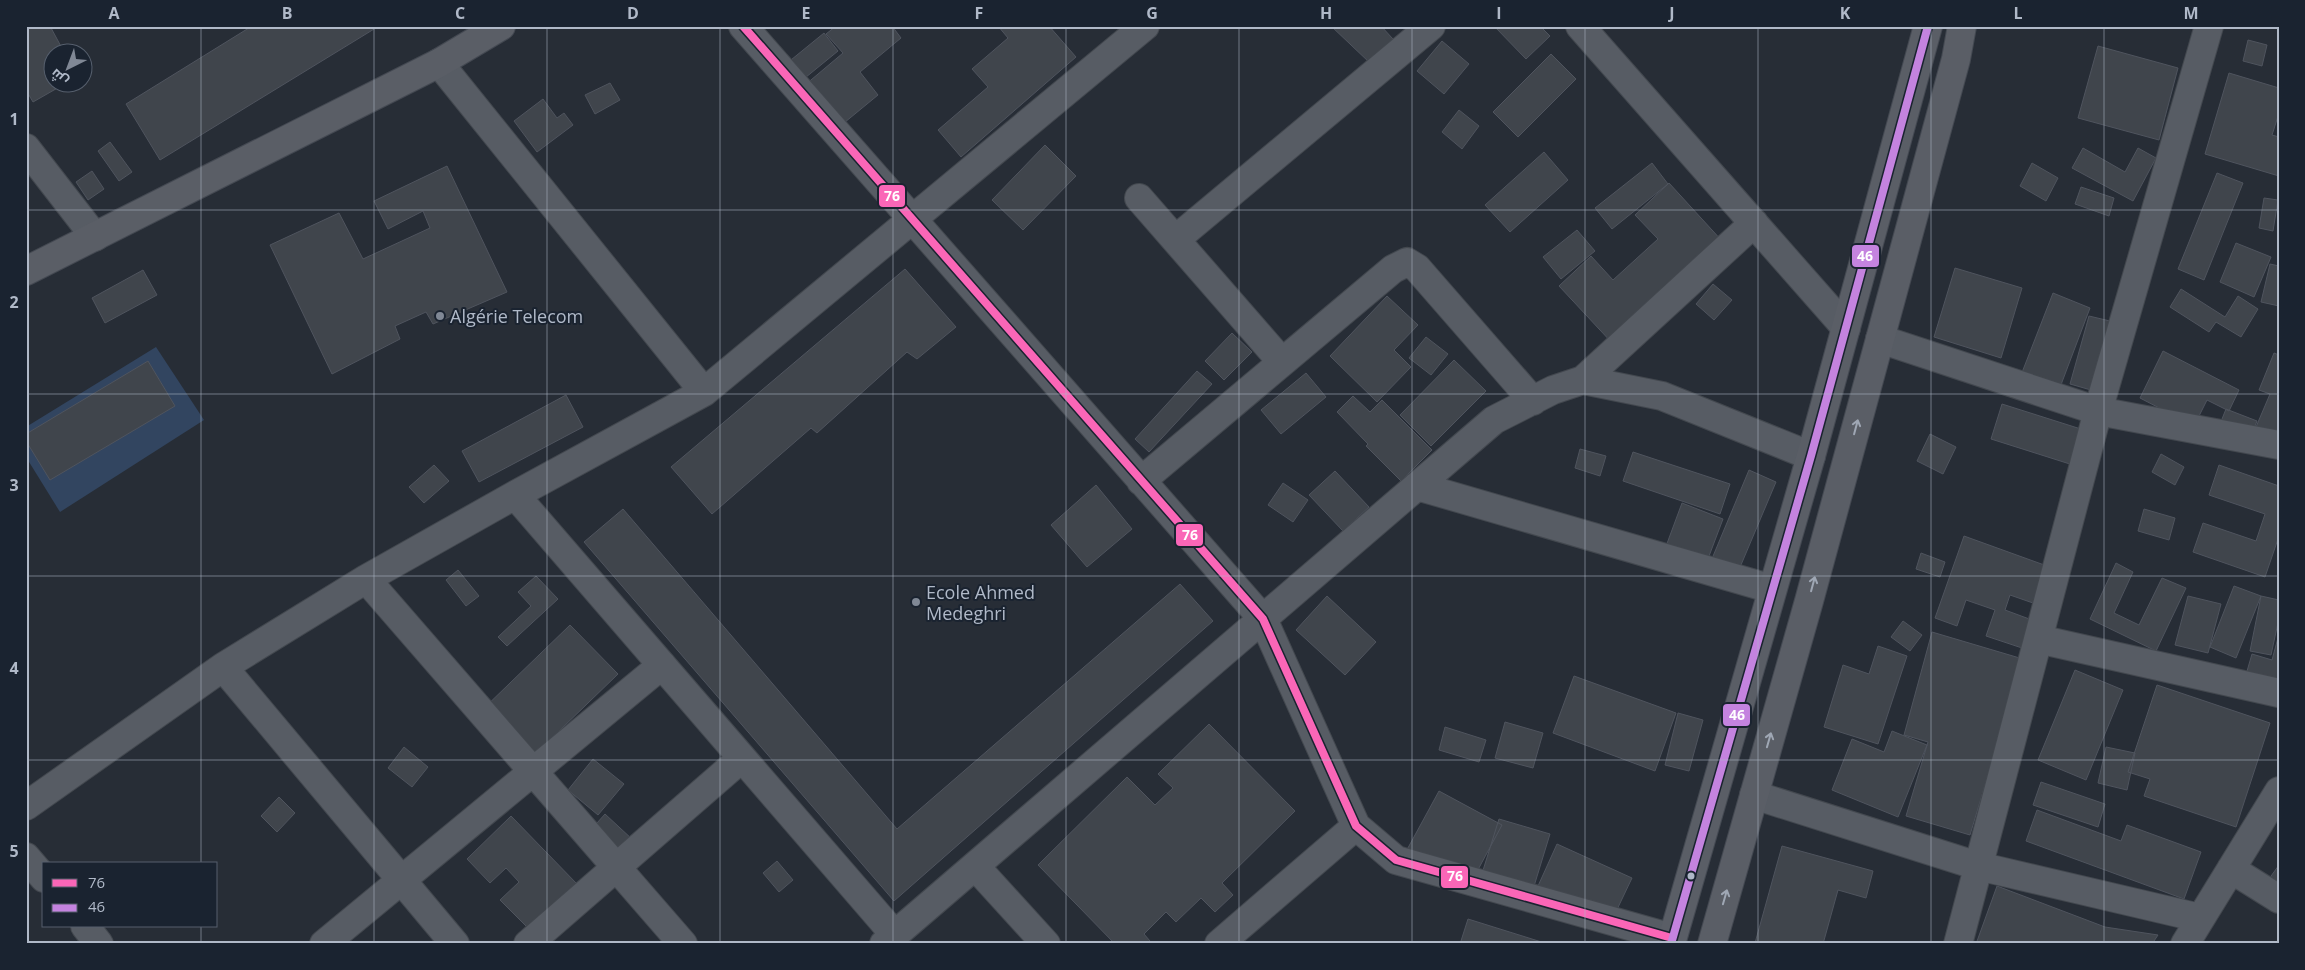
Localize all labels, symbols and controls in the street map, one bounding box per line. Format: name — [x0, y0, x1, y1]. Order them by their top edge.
text: A — [108, 2, 120, 24]
text: B — [282, 2, 292, 24]
text: C — [455, 2, 465, 24]
text: D — [627, 2, 639, 24]
text: E — [802, 2, 811, 24]
text: F — [975, 2, 983, 24]
text: G — [1146, 2, 1158, 24]
text: H — [1320, 2, 1332, 24]
text: I — [1496, 2, 1502, 24]
text: J — [1667, 2, 1675, 24]
text: K — [1840, 2, 1851, 24]
text: L — [2013, 2, 2023, 24]
text: M — [2183, 2, 2199, 24]
north arrow — [42, 42, 92, 92]
text: ش — [46, 65, 72, 91]
text: 1 — [9, 108, 19, 130]
line badge: 76 — [878, 184, 906, 208]
text: 76 — [884, 186, 900, 205]
line badge: 46 — [1851, 244, 1880, 268]
text: 46 — [1857, 246, 1873, 265]
text: 2 — [9, 291, 19, 313]
place label: Algérie Telecom — [450, 304, 583, 328]
marker: Algérie Telecom — [434, 310, 446, 322]
one-way arrow — [1852, 420, 1861, 436]
text: 3 — [9, 474, 19, 496]
line badge: 76 — [1175, 523, 1204, 547]
text: 76 — [1182, 525, 1198, 544]
one-way arrow — [1809, 577, 1819, 593]
place label: Ecole Ahmed Medeghri — [926, 580, 1035, 625]
marker: Ecole Ahmed Medeghri — [910, 596, 922, 608]
text: 4 — [9, 657, 19, 679]
line badge: 46 — [1722, 703, 1751, 727]
text: 46 — [1729, 705, 1745, 724]
one-way arrow — [1765, 733, 1775, 749]
text: 5 — [9, 840, 19, 862]
legend — [42, 862, 218, 928]
line badge: 76 — [1440, 865, 1469, 889]
text: 76 — [1447, 866, 1463, 885]
unlabelled marker — [1686, 871, 1696, 881]
text: 76 — [88, 872, 105, 892]
one-way arrow — [1721, 889, 1731, 905]
text: 46 — [88, 896, 105, 916]

